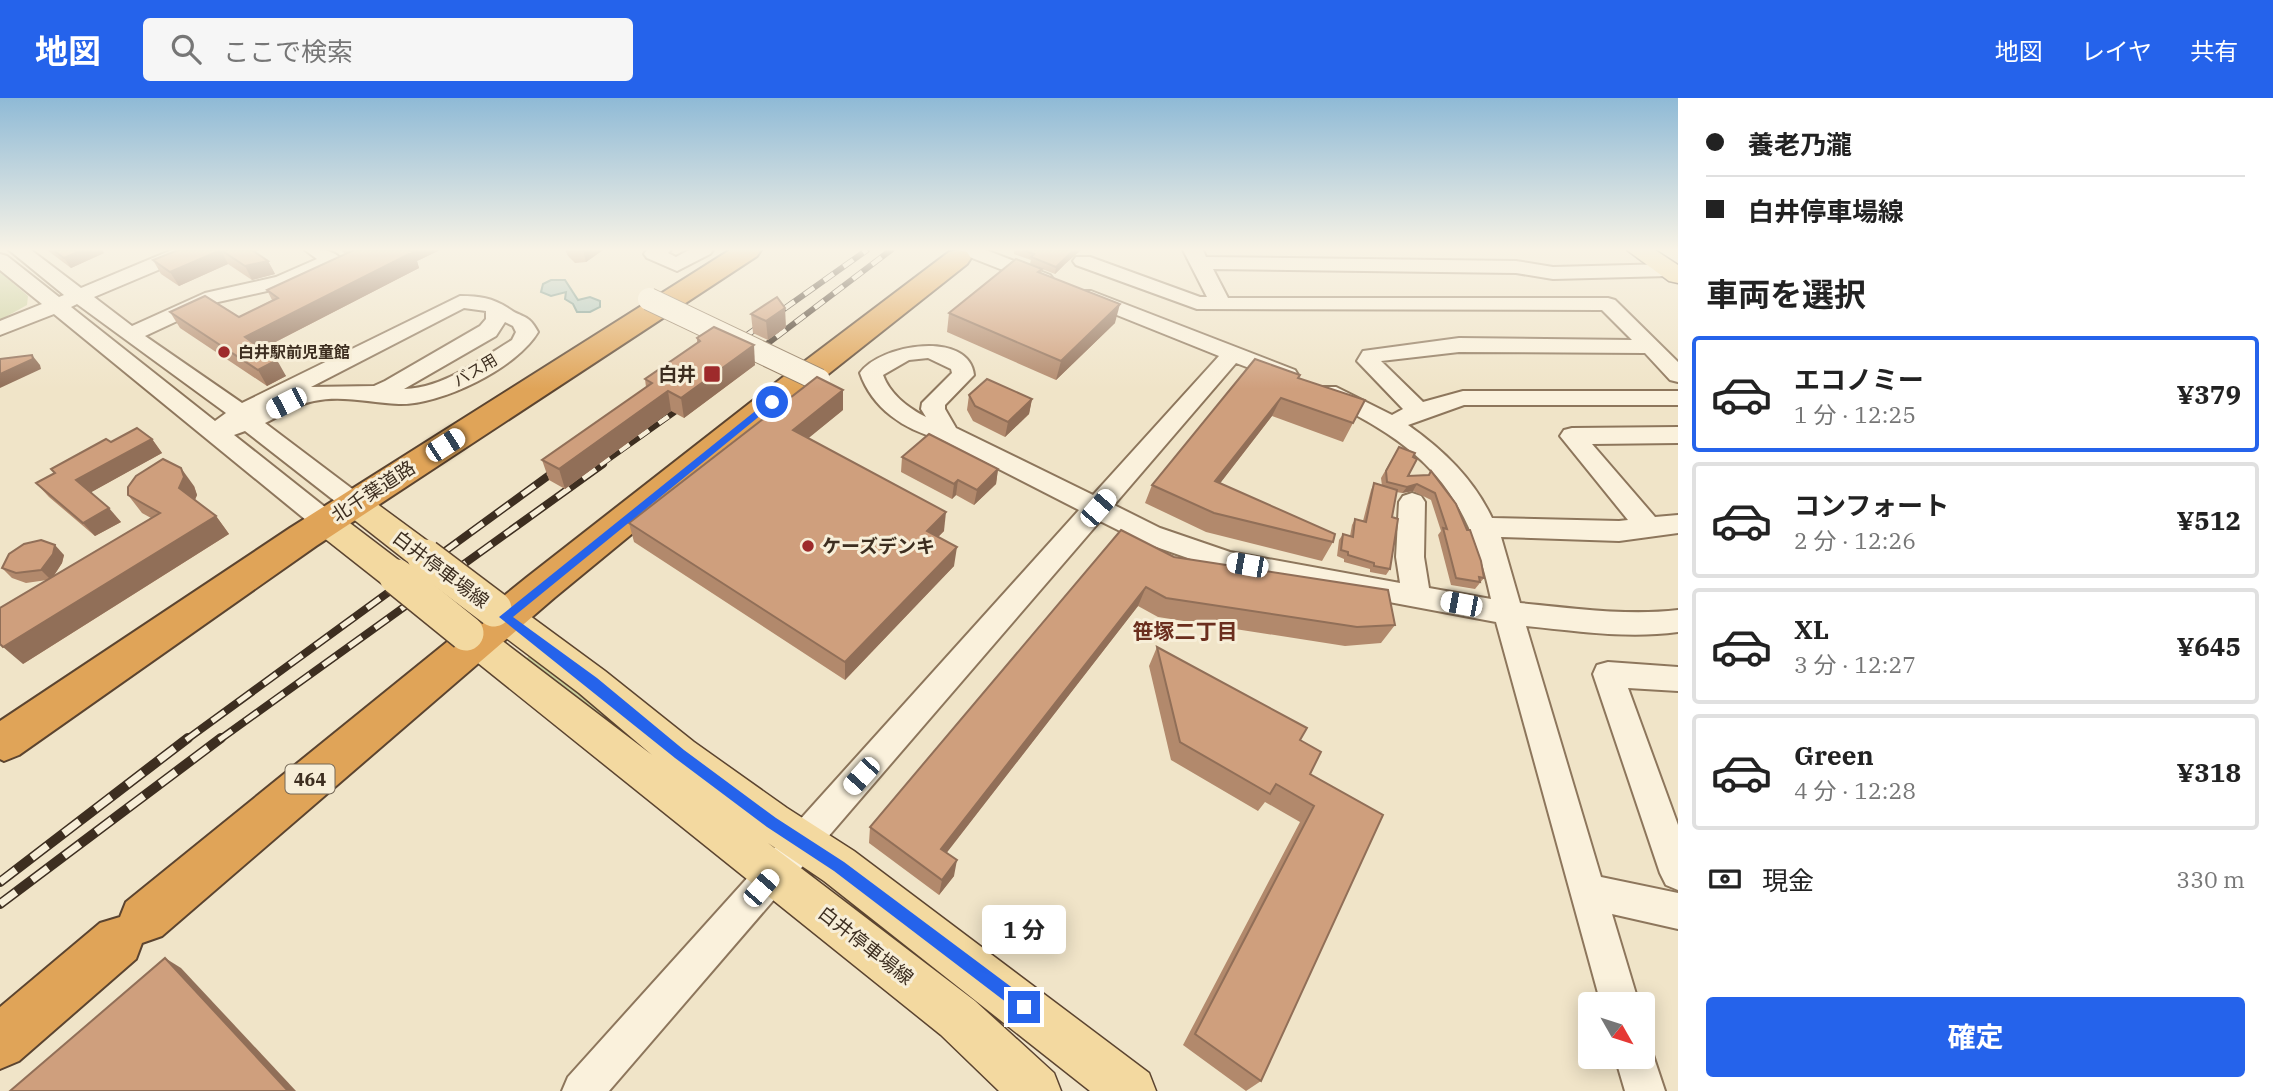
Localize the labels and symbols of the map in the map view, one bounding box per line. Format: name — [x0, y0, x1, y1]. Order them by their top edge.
place label: 白井駅前児童館 — [238, 342, 350, 362]
marker: 白井駅前児童館 — [216, 344, 232, 360]
street label: バス用 — [449, 349, 501, 391]
place label: 白井 — [658, 362, 696, 386]
marker: 白井 — [702, 364, 722, 384]
car — [263, 384, 310, 422]
route start — [756, 386, 788, 418]
car — [422, 425, 469, 465]
street label: 北千葉道路 — [327, 455, 419, 527]
car — [1077, 485, 1120, 531]
street label: 白井停車場線 — [388, 525, 494, 613]
place label: ケーズデンキ — [822, 534, 935, 558]
marker: ケーズデンキ — [800, 538, 816, 554]
car — [1225, 551, 1270, 579]
car — [1439, 590, 1484, 618]
district label: 笹塚二丁目 — [1133, 617, 1238, 645]
car — [840, 753, 883, 799]
road number: 464 — [286, 764, 334, 794]
car — [740, 865, 783, 911]
street label: 白井停車場線 — [814, 900, 918, 990]
callout: 1 分 — [982, 906, 1066, 954]
route end — [1008, 991, 1040, 1023]
north arrow — [1578, 992, 1656, 1069]

